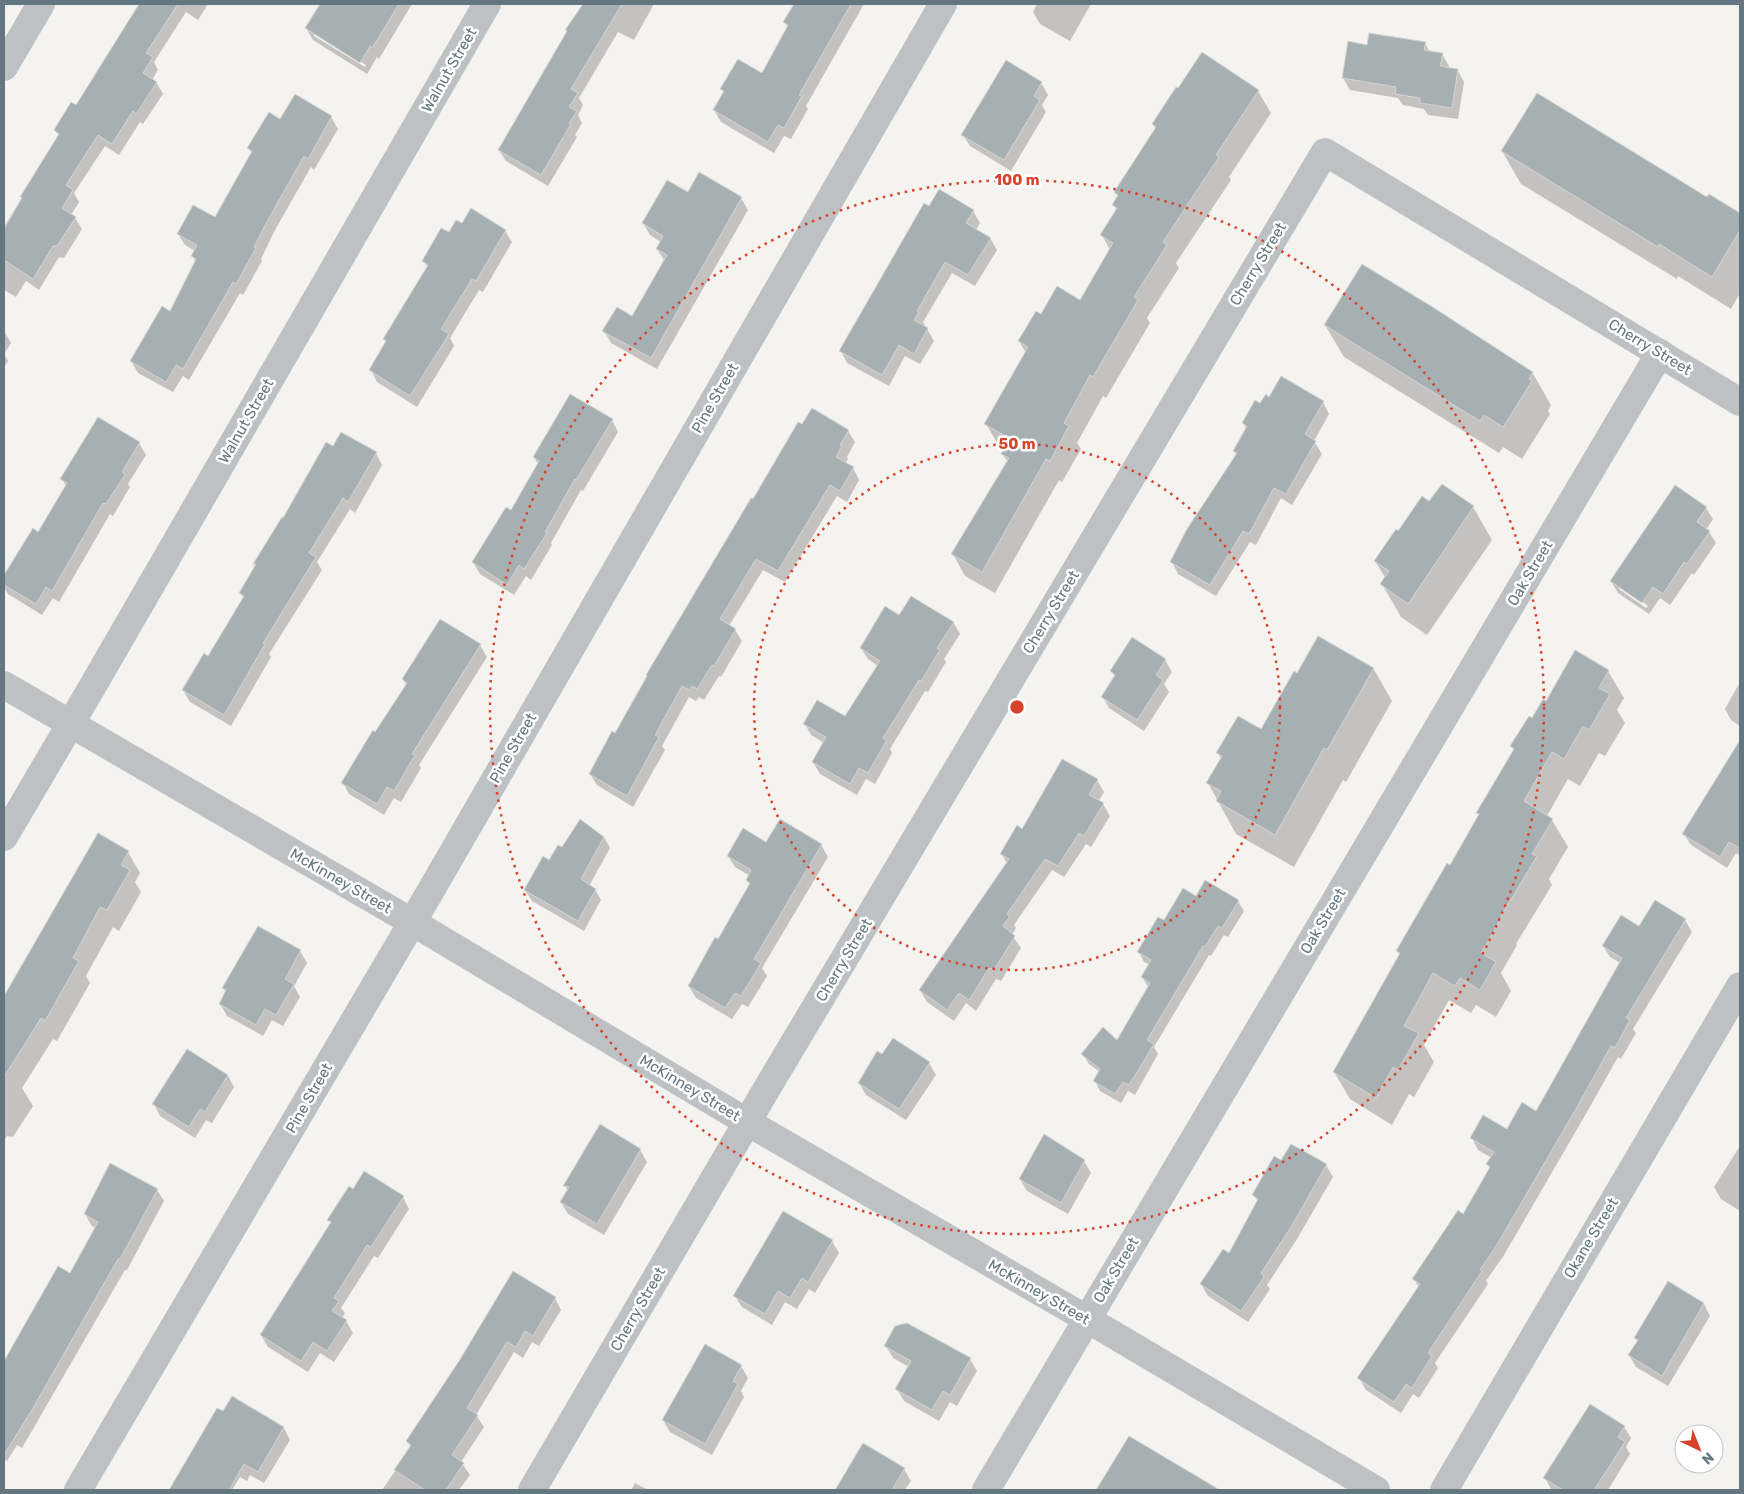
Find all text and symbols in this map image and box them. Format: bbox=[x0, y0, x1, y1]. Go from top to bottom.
street label: Walnut Street bbox=[418, 24, 481, 115]
text: 100 m bbox=[995, 171, 1039, 189]
street label: Cherry Street bbox=[1226, 219, 1290, 309]
street label: Cherry Street bbox=[1605, 315, 1695, 379]
street label: Pine Street bbox=[688, 360, 742, 436]
street label: Walnut Street bbox=[215, 375, 278, 466]
text: 50 m bbox=[999, 435, 1035, 453]
street label: Oak Street bbox=[1503, 537, 1557, 609]
street label: Cherry Street bbox=[1019, 567, 1083, 657]
centre of rings bbox=[1008, 698, 1026, 716]
street label: Pine Street bbox=[486, 710, 540, 786]
street label: McKinney Street bbox=[287, 845, 395, 917]
street label: Oak Street bbox=[1296, 885, 1350, 957]
street label: Cherry Street bbox=[812, 915, 876, 1005]
street label: McKinney Street bbox=[636, 1051, 744, 1125]
street label: Pine Street bbox=[282, 1060, 336, 1136]
street label: Okane Street bbox=[1560, 1194, 1622, 1281]
street label: Oak Street bbox=[1089, 1234, 1143, 1306]
street label: McKinney Street bbox=[985, 1256, 1093, 1328]
street label: Cherry Street bbox=[607, 1264, 669, 1354]
north arrow bbox=[1674, 1424, 1724, 1474]
text: N bbox=[1698, 1448, 1717, 1468]

